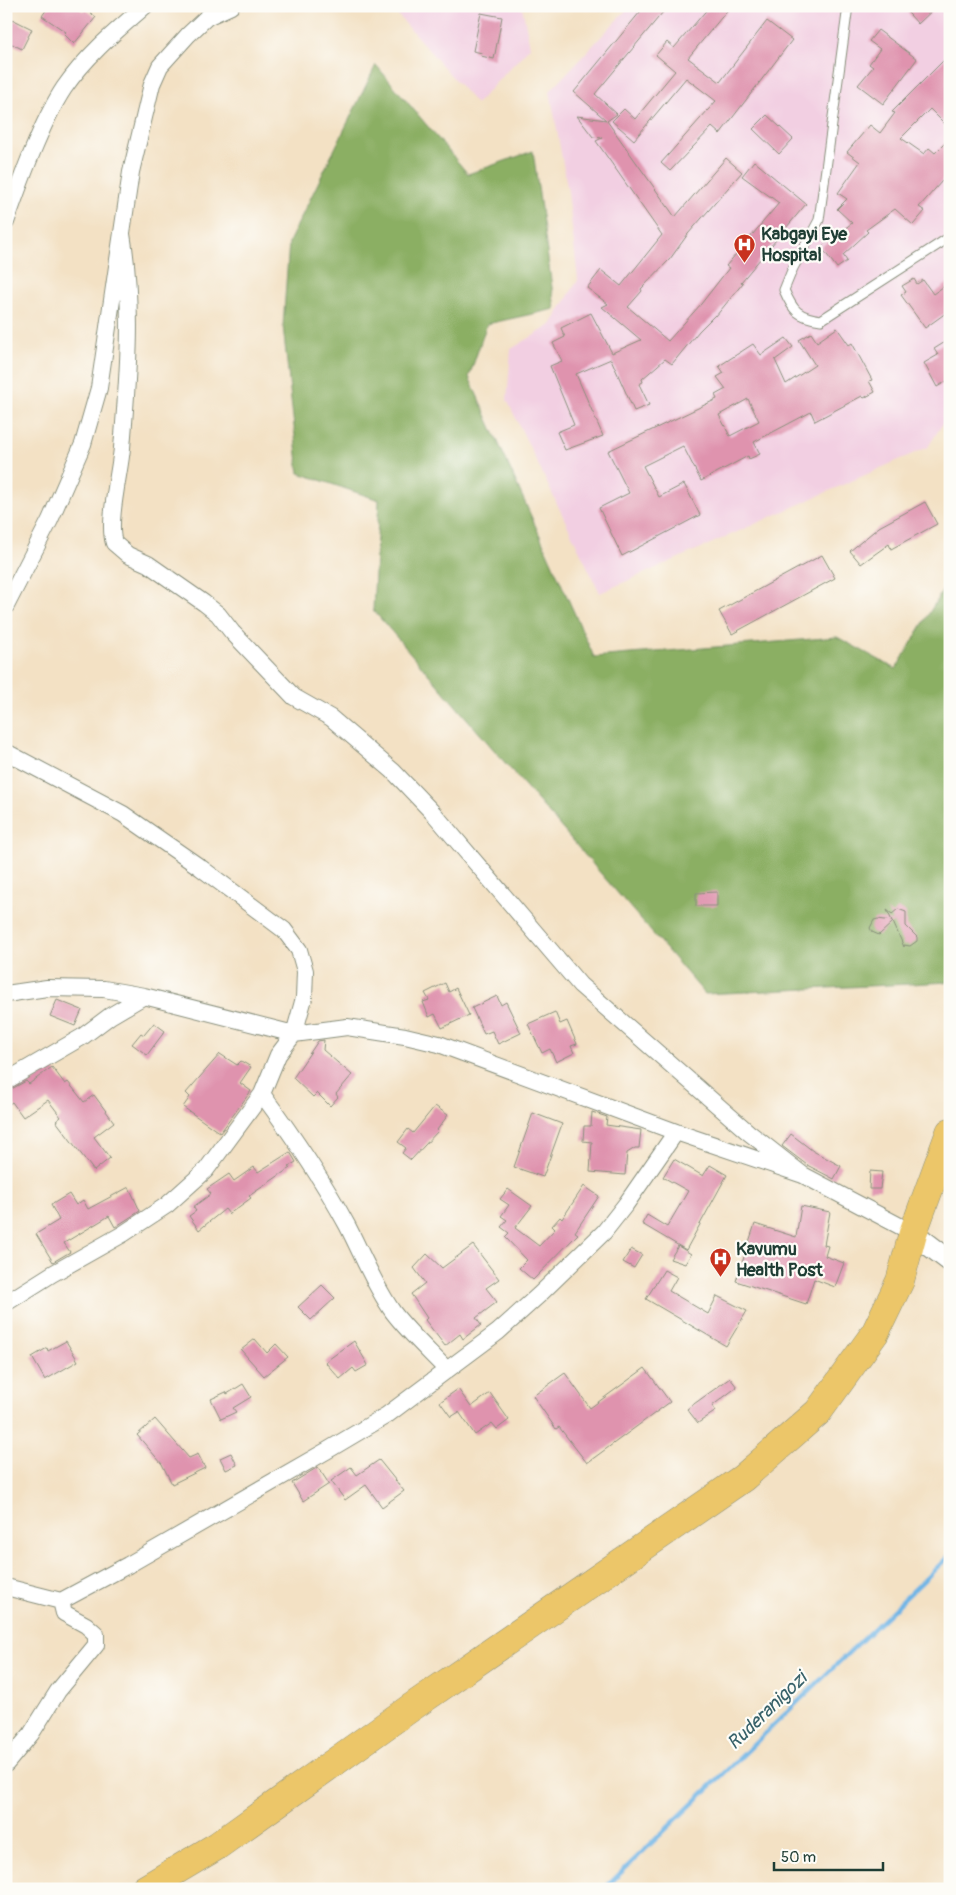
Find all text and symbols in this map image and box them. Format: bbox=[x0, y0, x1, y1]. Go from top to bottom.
place label: Kabgayi Eye Hospital bbox=[761, 223, 848, 267]
hospital icon: Kabgayi Eye Hospital bbox=[733, 232, 757, 263]
place label: Kavumu Health Post bbox=[736, 1238, 823, 1282]
hospital icon: Kavumu Health Post bbox=[708, 1247, 732, 1278]
water label: Ruderanigozi bbox=[722, 1665, 814, 1755]
scale bar bbox=[774, 1840, 882, 1872]
text: 50 m bbox=[781, 1848, 816, 1867]

